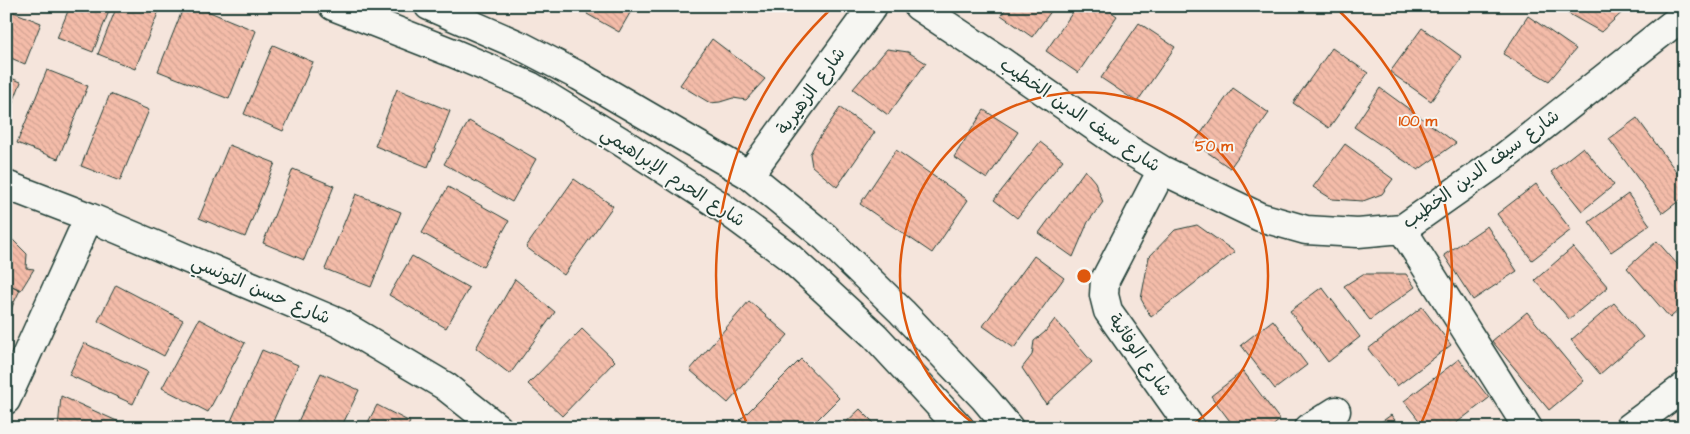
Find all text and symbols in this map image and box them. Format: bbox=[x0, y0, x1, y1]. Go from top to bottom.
street label: شارع الزهيرية bbox=[771, 42, 851, 140]
street label: شارع سيف الدين الخطيب bbox=[995, 52, 1165, 178]
street label: شارع سيف الدين الخطيب bbox=[1397, 103, 1565, 235]
text: 100 m bbox=[1399, 111, 1438, 132]
street label: شارع الحرم الإبراهيمي bbox=[594, 121, 750, 236]
text: 50 m bbox=[1195, 136, 1233, 157]
street label: شارع حسن التونسي bbox=[187, 250, 334, 333]
centre of rings bbox=[1075, 267, 1093, 285]
street label: شارع الوفائية bbox=[1102, 308, 1178, 402]

